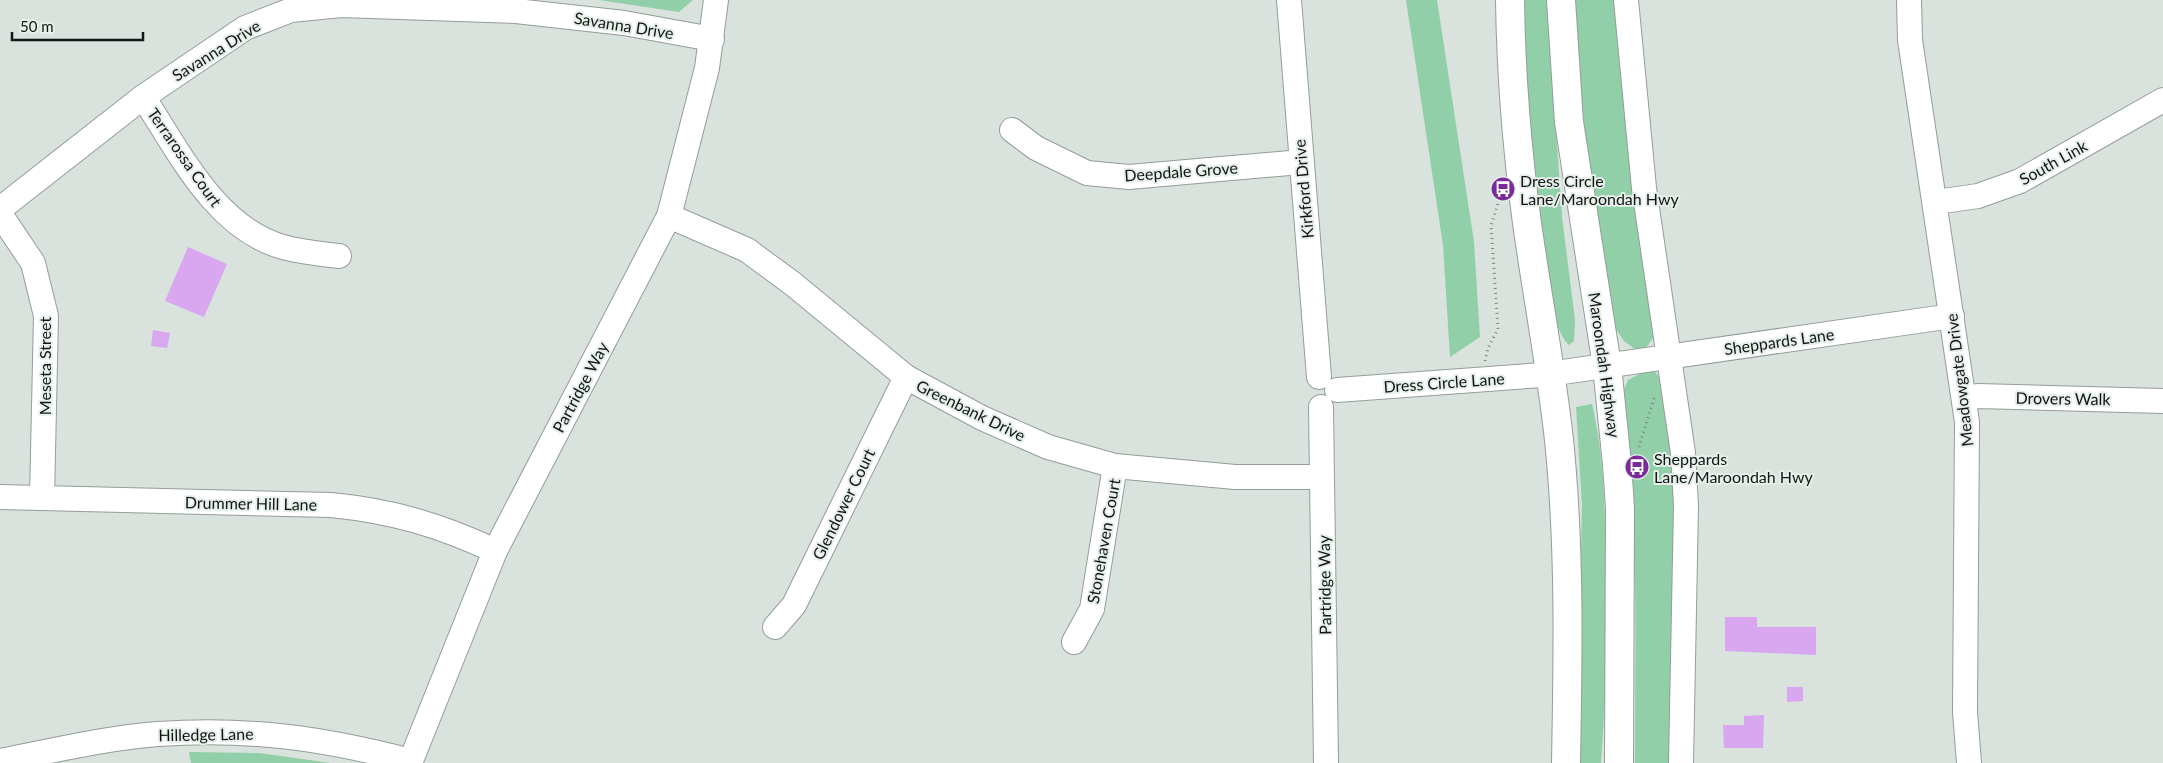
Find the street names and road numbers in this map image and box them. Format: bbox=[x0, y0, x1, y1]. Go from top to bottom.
street label: Savanna Drive bbox=[573, 8, 675, 42]
street label: Savanna Drive bbox=[168, 15, 264, 85]
street label: Terrarossa Court bbox=[144, 104, 226, 210]
street label: South Link bbox=[2016, 135, 2091, 188]
street label: Kirkford Drive bbox=[1289, 139, 1317, 239]
street label: Deepdale Grove bbox=[1124, 158, 1238, 184]
street label: Maroondah Highway bbox=[1585, 291, 1625, 440]
street label: Meadowgate Drive bbox=[1941, 312, 1977, 448]
street label: Meseta Street bbox=[35, 317, 54, 415]
street label: Sheppards Lane bbox=[1723, 324, 1835, 358]
street label: Partridge Way bbox=[548, 338, 612, 435]
street label: Dress Circle Lane bbox=[1383, 368, 1505, 396]
street label: Greenbank Drive bbox=[913, 375, 1029, 445]
street label: Drovers Walk bbox=[2015, 388, 2111, 408]
street label: Glendower Court bbox=[808, 445, 878, 563]
street label: Stonehaven Court bbox=[1083, 477, 1123, 605]
street label: Drummer Hill Lane bbox=[185, 492, 317, 514]
street label: Partridge Way bbox=[1314, 534, 1334, 635]
street label: Hilledge Lane bbox=[158, 724, 254, 744]

